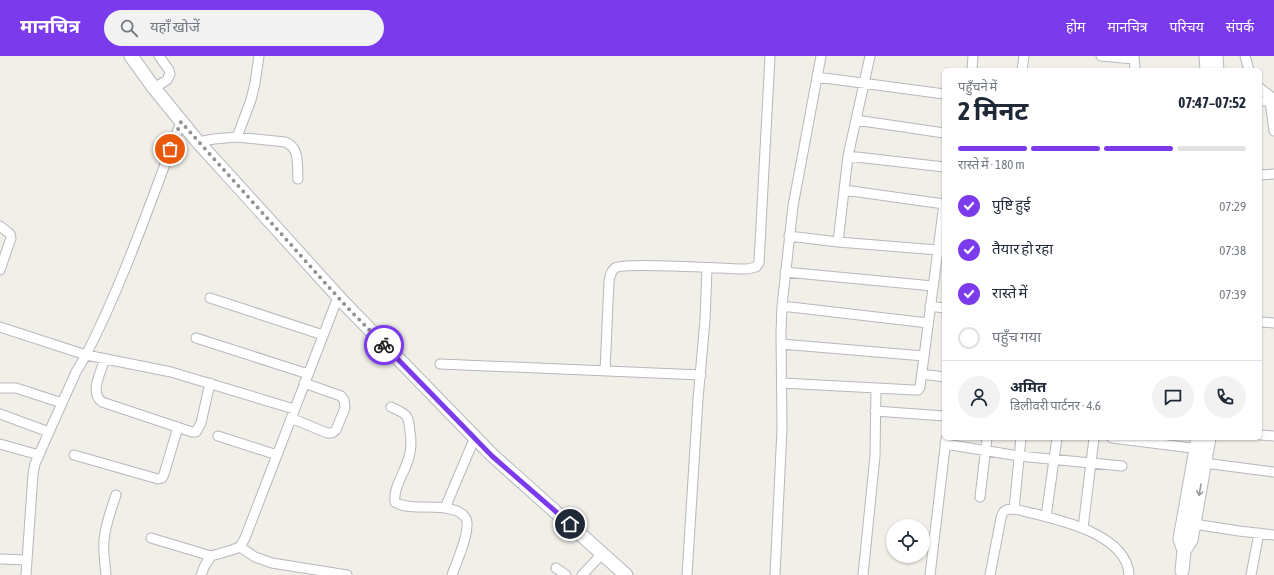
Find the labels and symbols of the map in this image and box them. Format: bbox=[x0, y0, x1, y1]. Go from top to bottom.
pin bbox=[153, 132, 187, 166]
courier bbox=[364, 325, 404, 365]
one-way arrow bbox=[1195, 483, 1203, 496]
pin bbox=[553, 507, 587, 541]

